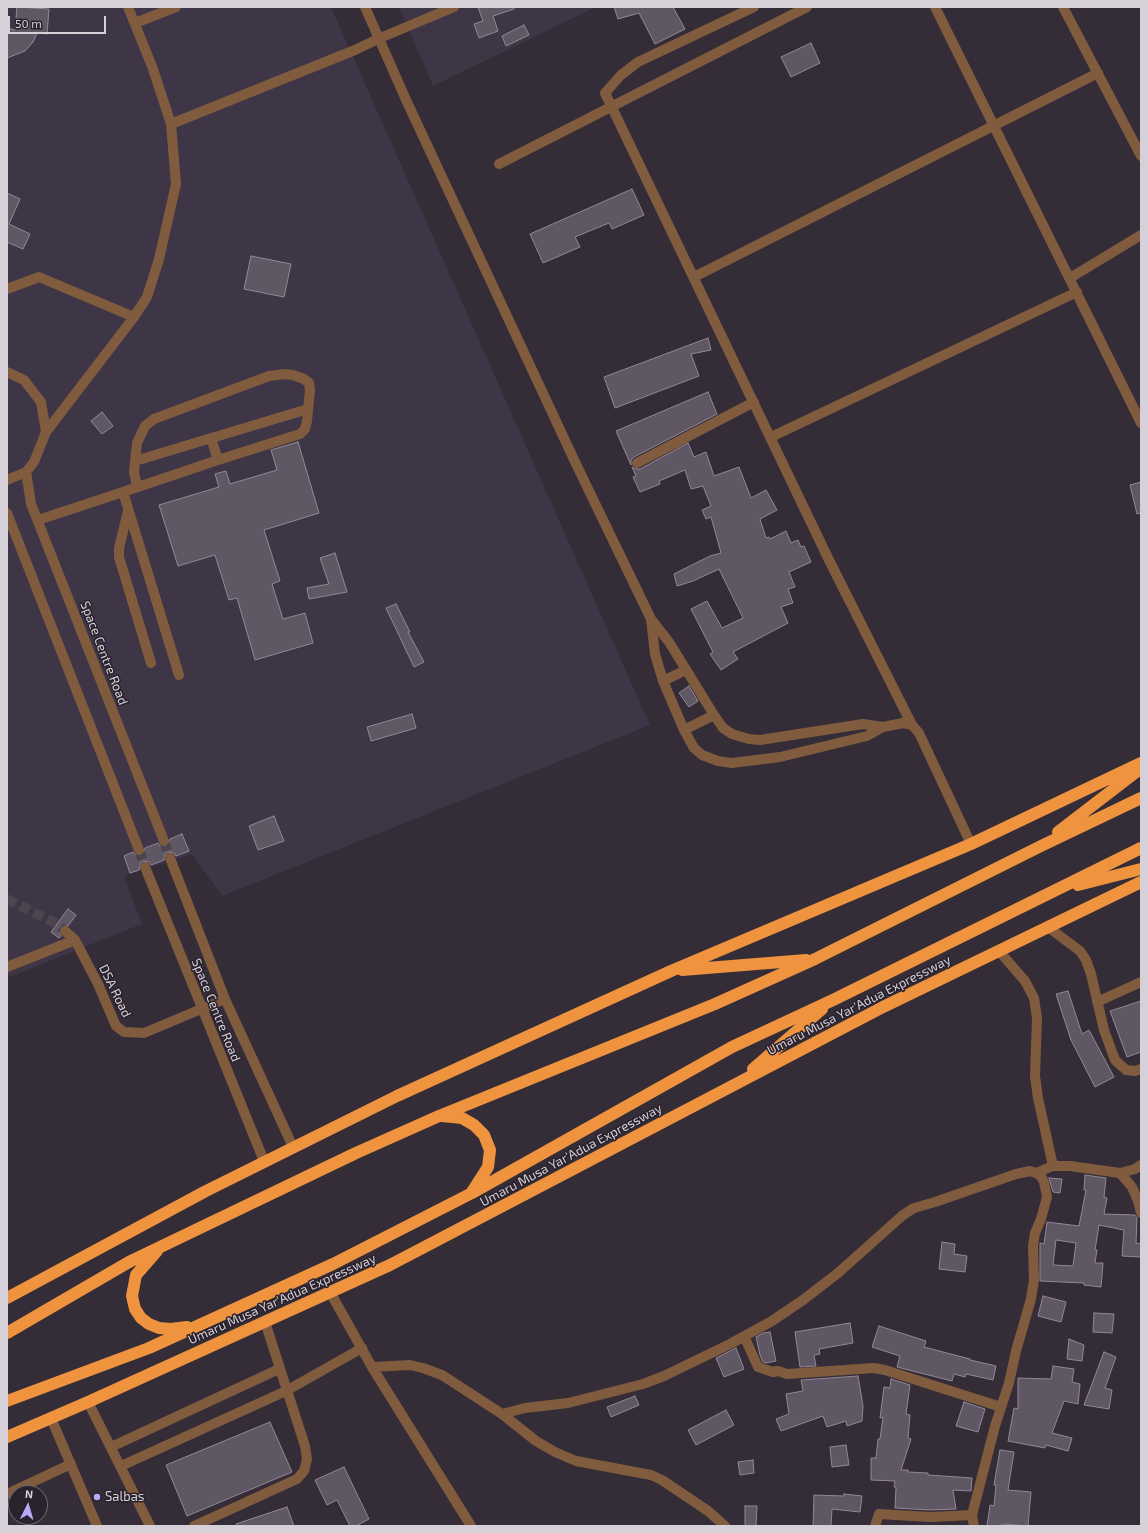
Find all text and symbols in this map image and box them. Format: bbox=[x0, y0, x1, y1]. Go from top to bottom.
scale bar bbox=[10, 8, 108, 34]
text: 50 m bbox=[15, 16, 42, 30]
street label: Space Centre Road bbox=[77, 599, 131, 707]
street label: Umaru Musa Yar'Adua Expressway bbox=[765, 952, 953, 1058]
street label: Space Centre Road bbox=[188, 956, 244, 1064]
street label: DSA Road bbox=[96, 962, 134, 1020]
street label: Umaru Musa Yar'Adua Expressway bbox=[477, 1100, 665, 1210]
street label: Umaru Musa Yar'Adua Expressway bbox=[186, 1250, 378, 1348]
north arrow bbox=[8, 1485, 48, 1525]
text: N bbox=[24, 1487, 34, 1500]
place label: Salbas bbox=[105, 1489, 144, 1505]
marker: Salbas bbox=[92, 1492, 102, 1502]

